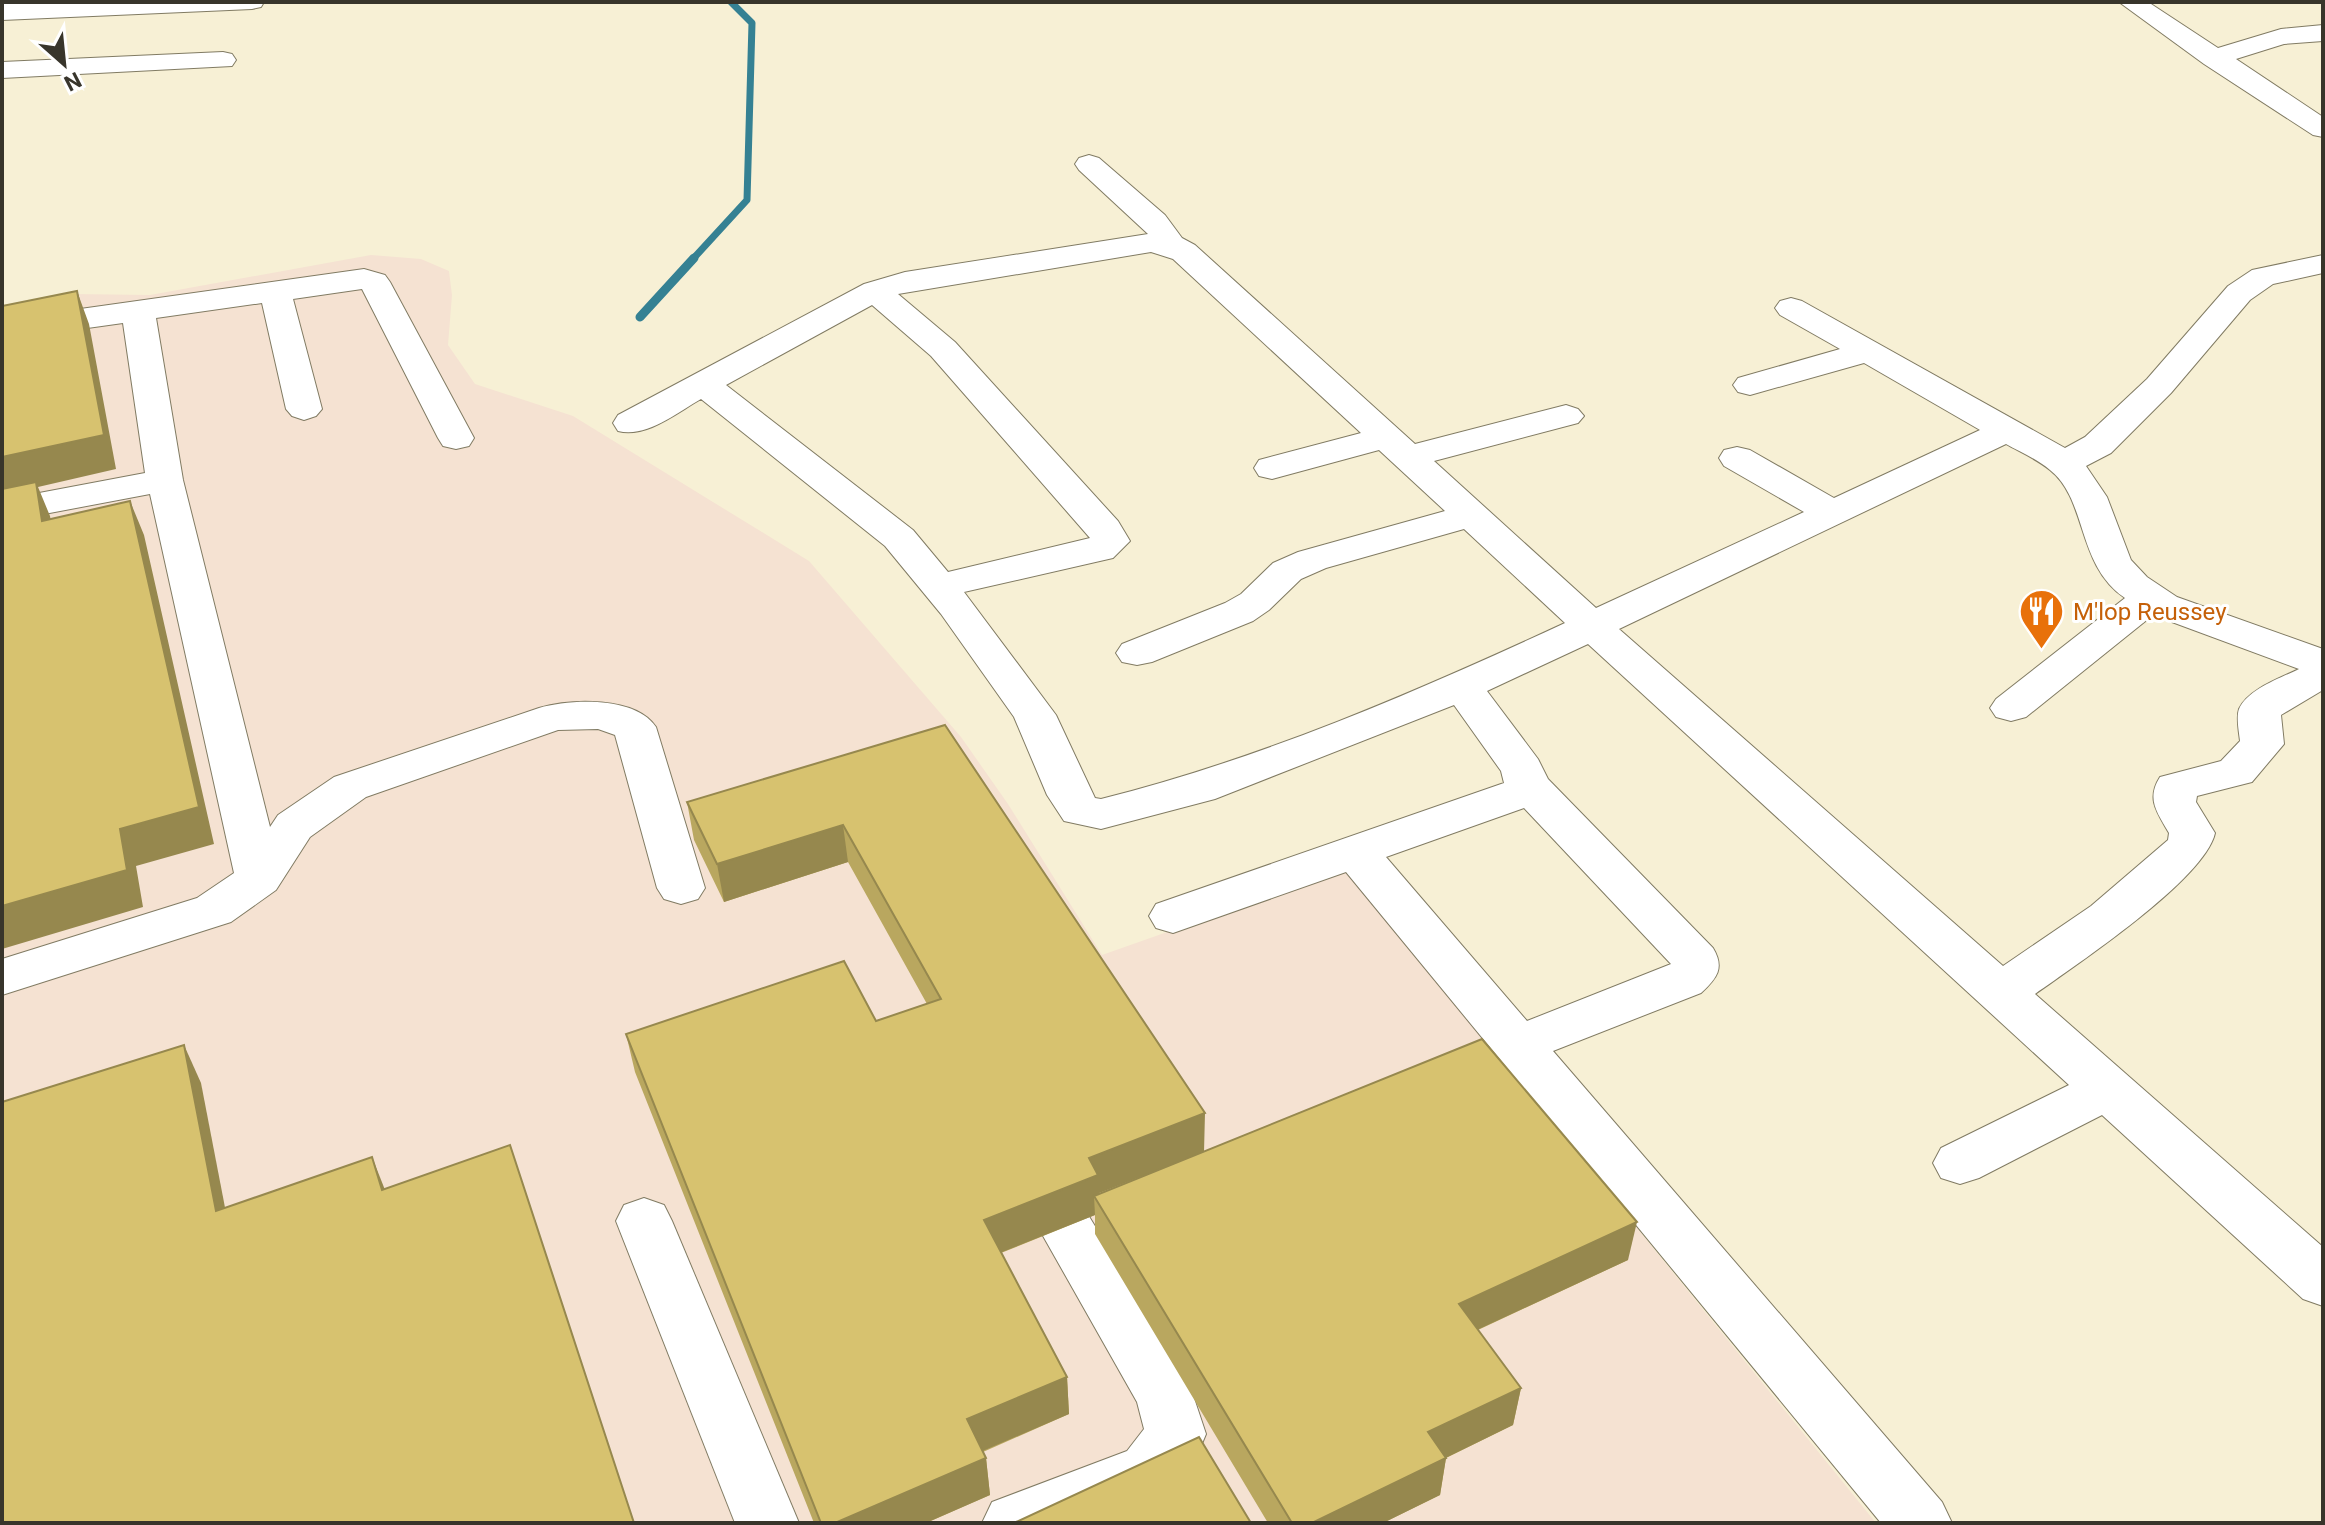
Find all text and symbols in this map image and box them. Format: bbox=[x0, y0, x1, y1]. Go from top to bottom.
north arrow bbox=[24, 24, 104, 104]
text: N bbox=[60, 67, 85, 96]
restaurant icon: M'lop Reussey bbox=[2018, 588, 2066, 651]
place label: M'lop Reussey bbox=[2073, 598, 2227, 626]

